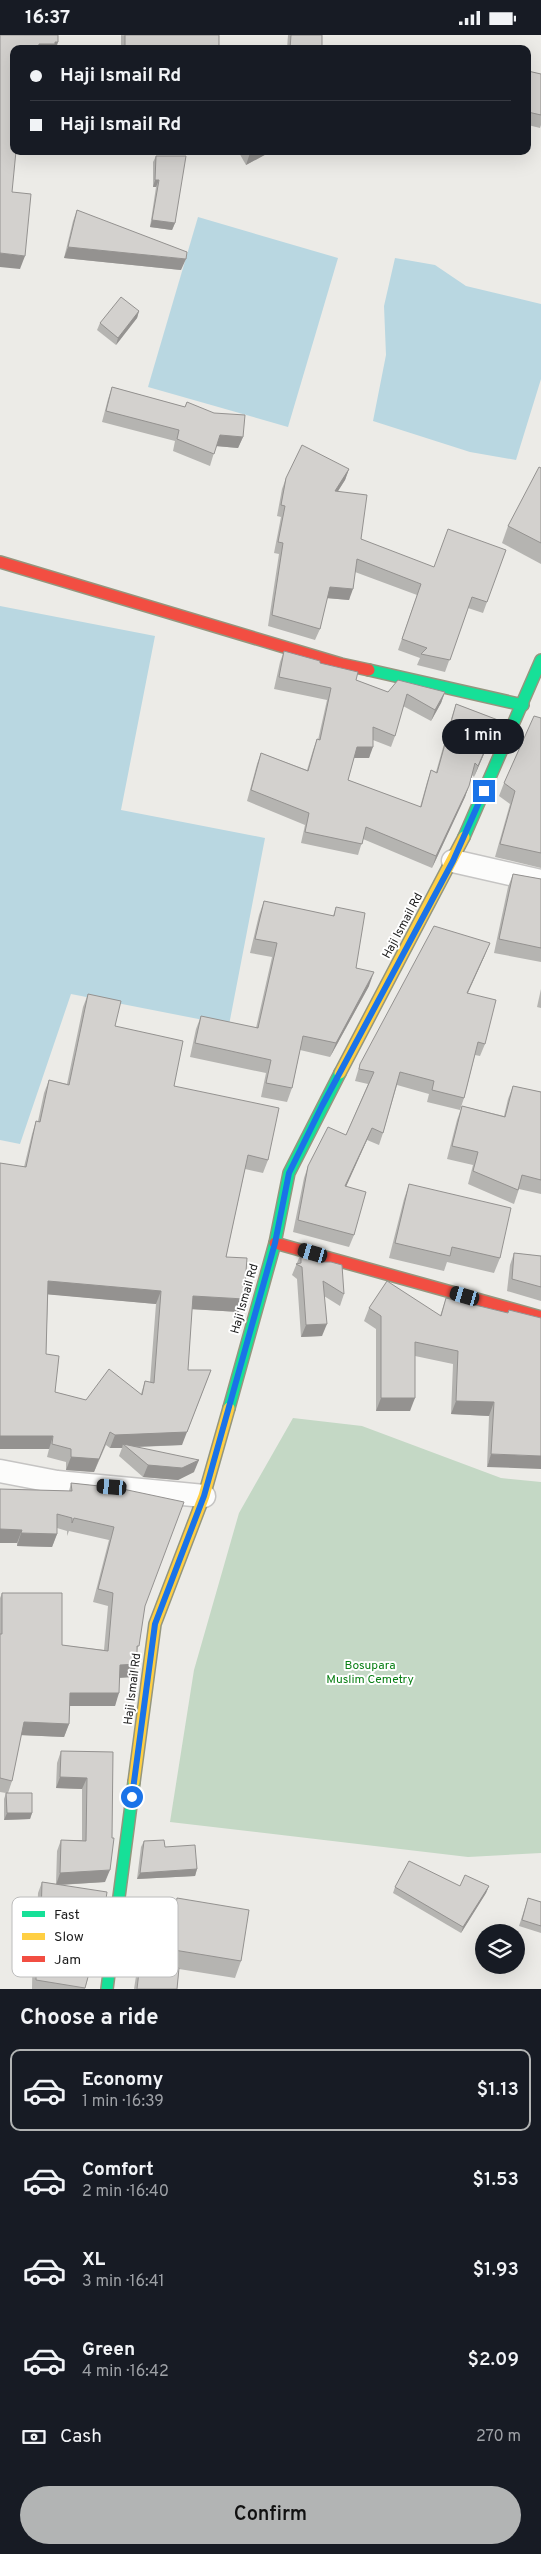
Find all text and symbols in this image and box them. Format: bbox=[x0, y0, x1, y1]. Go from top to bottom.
text: 16:37 bbox=[25, 6, 70, 30]
text: Haji Ismail Rd bbox=[60, 64, 181, 88]
text: Haji Ismail Rd bbox=[60, 113, 181, 137]
callout: 1 min bbox=[443, 719, 525, 753]
text: 1 min bbox=[464, 726, 502, 746]
route end bbox=[473, 780, 495, 802]
street label: Haji Ismail Rd bbox=[379, 890, 427, 962]
car bbox=[296, 1242, 329, 1264]
street label: Haji Ismail Rd bbox=[227, 1262, 263, 1336]
car bbox=[448, 1285, 481, 1307]
car bbox=[96, 1478, 127, 1496]
street label: Haji Ismail Rd bbox=[121, 1652, 145, 1726]
park label: Bosupara Muslim Cemetry bbox=[326, 1658, 414, 1688]
route start bbox=[121, 1786, 143, 1808]
legend bbox=[12, 1897, 178, 1977]
text: Fast bbox=[54, 1907, 80, 1924]
map controls bbox=[475, 1924, 525, 1974]
button: layers bbox=[475, 1924, 525, 1974]
text: Slow bbox=[54, 1929, 84, 1946]
text: Jam bbox=[54, 1952, 81, 1969]
text: Choose a ride bbox=[20, 2005, 158, 2032]
icon: car bbox=[22, 2068, 67, 2113]
text: Economy bbox=[82, 2068, 163, 2092]
text: $1.13 bbox=[477, 2078, 519, 2102]
text: 1 min · 16:39 bbox=[82, 2092, 164, 2112]
icon: car bbox=[22, 2158, 67, 2203]
text: Comfort bbox=[82, 2158, 154, 2182]
text: $1.53 bbox=[473, 2168, 519, 2192]
text: 2 min · 16:40 bbox=[82, 2182, 169, 2202]
icon: car bbox=[22, 2248, 67, 2293]
text: XL bbox=[82, 2248, 105, 2272]
text: $1.93 bbox=[473, 2258, 519, 2282]
text: 3 min · 16:41 bbox=[82, 2272, 165, 2292]
icon: car bbox=[22, 2338, 67, 2383]
text: Green bbox=[82, 2338, 135, 2362]
text: $2.09 bbox=[468, 2348, 519, 2372]
text: 4 min · 16:42 bbox=[82, 2362, 169, 2382]
icon: cash bbox=[20, 2423, 48, 2451]
text: Cash bbox=[60, 2425, 102, 2449]
text: 270 m bbox=[476, 2427, 521, 2447]
button: Confirm bbox=[20, 2486, 521, 2544]

